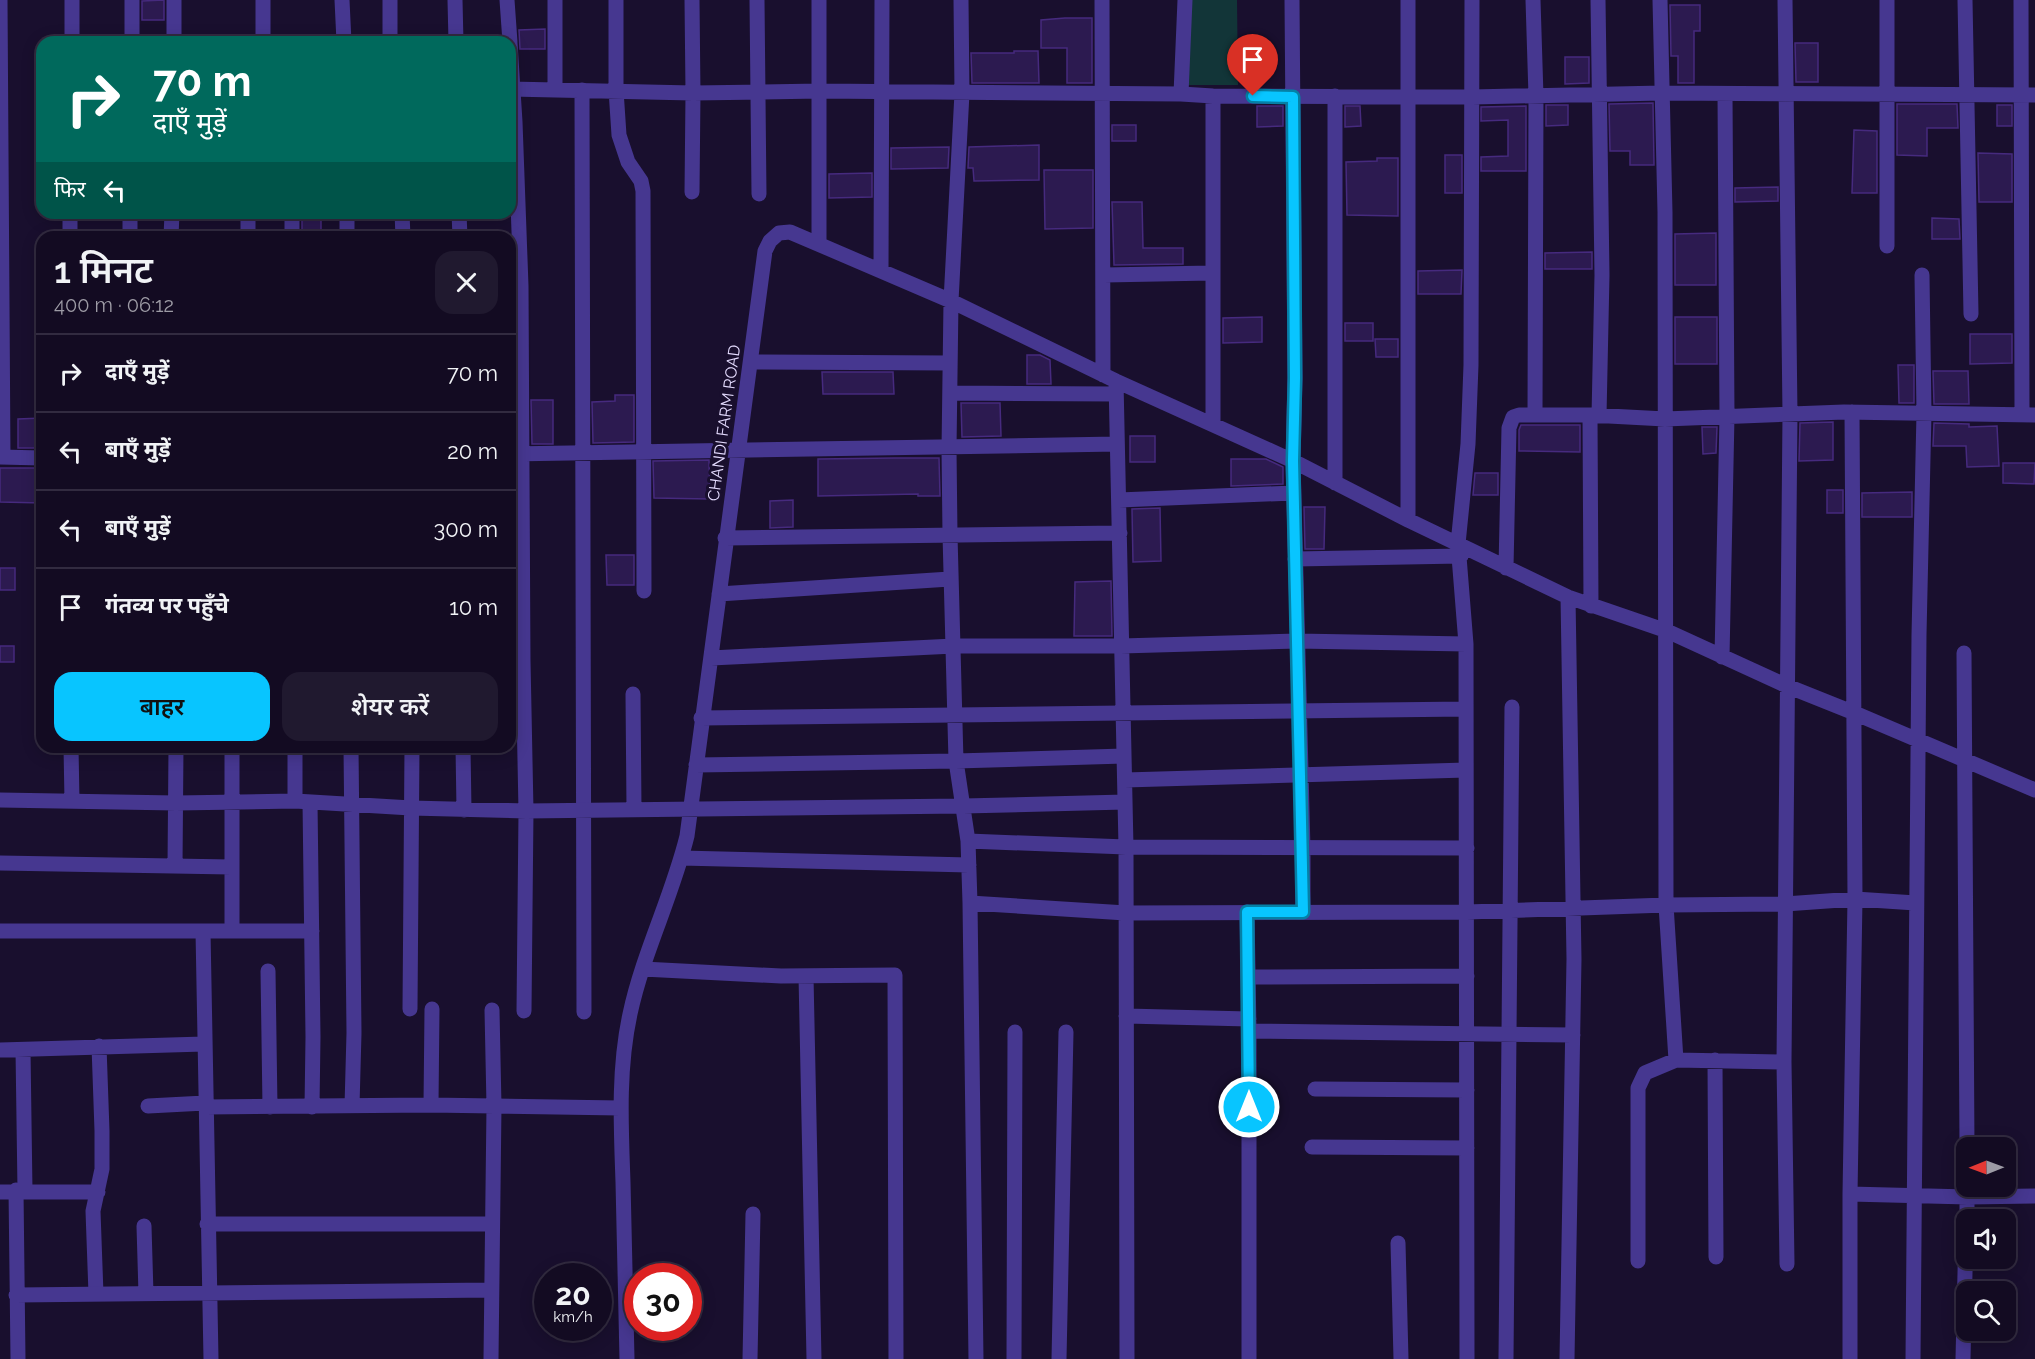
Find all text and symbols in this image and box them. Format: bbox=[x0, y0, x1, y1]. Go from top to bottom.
pin bbox=[1227, 34, 1278, 96]
icon: arrive bbox=[1236, 43, 1269, 76]
text: 70 m bbox=[153, 57, 252, 106]
icon: right bbox=[54, 60, 132, 138]
text: दाएँ मुड़ें bbox=[153, 107, 227, 138]
icon: left bbox=[98, 174, 131, 207]
text: फिर bbox=[54, 176, 86, 202]
text: 1 मिनट bbox=[54, 249, 153, 291]
button: close bbox=[435, 251, 498, 314]
text: 400 m · 06:12 bbox=[54, 293, 174, 317]
street label: CHANDI FARM ROAD bbox=[704, 344, 744, 502]
icon: right bbox=[54, 357, 87, 390]
text: दाएँ मुड़ें bbox=[105, 358, 169, 384]
text: 70 m bbox=[447, 360, 498, 386]
icon: left bbox=[54, 435, 87, 468]
text: बाएँ मुड़ें bbox=[105, 436, 171, 462]
text: 20 m bbox=[447, 438, 498, 464]
icon: left bbox=[54, 513, 87, 546]
text: बाएँ मुड़ें bbox=[105, 514, 171, 540]
text: 300 m bbox=[433, 516, 498, 542]
icon: arrive bbox=[54, 591, 87, 624]
text: गंतव्य पर पहुँचे bbox=[105, 592, 229, 618]
text: 10 m bbox=[449, 594, 498, 620]
button: बाहर bbox=[54, 672, 270, 741]
button: शेयर करें bbox=[282, 672, 498, 741]
position arrow bbox=[1217, 1075, 1281, 1139]
north arrow bbox=[1956, 1137, 2016, 1197]
map controls bbox=[1956, 1137, 2016, 1341]
button: sound bbox=[1956, 1209, 2016, 1269]
speed limit sign: 30 bbox=[624, 1263, 702, 1341]
text: 20 bbox=[555, 1277, 591, 1312]
button: search bbox=[1956, 1281, 2016, 1341]
text: km/h bbox=[553, 1308, 593, 1326]

